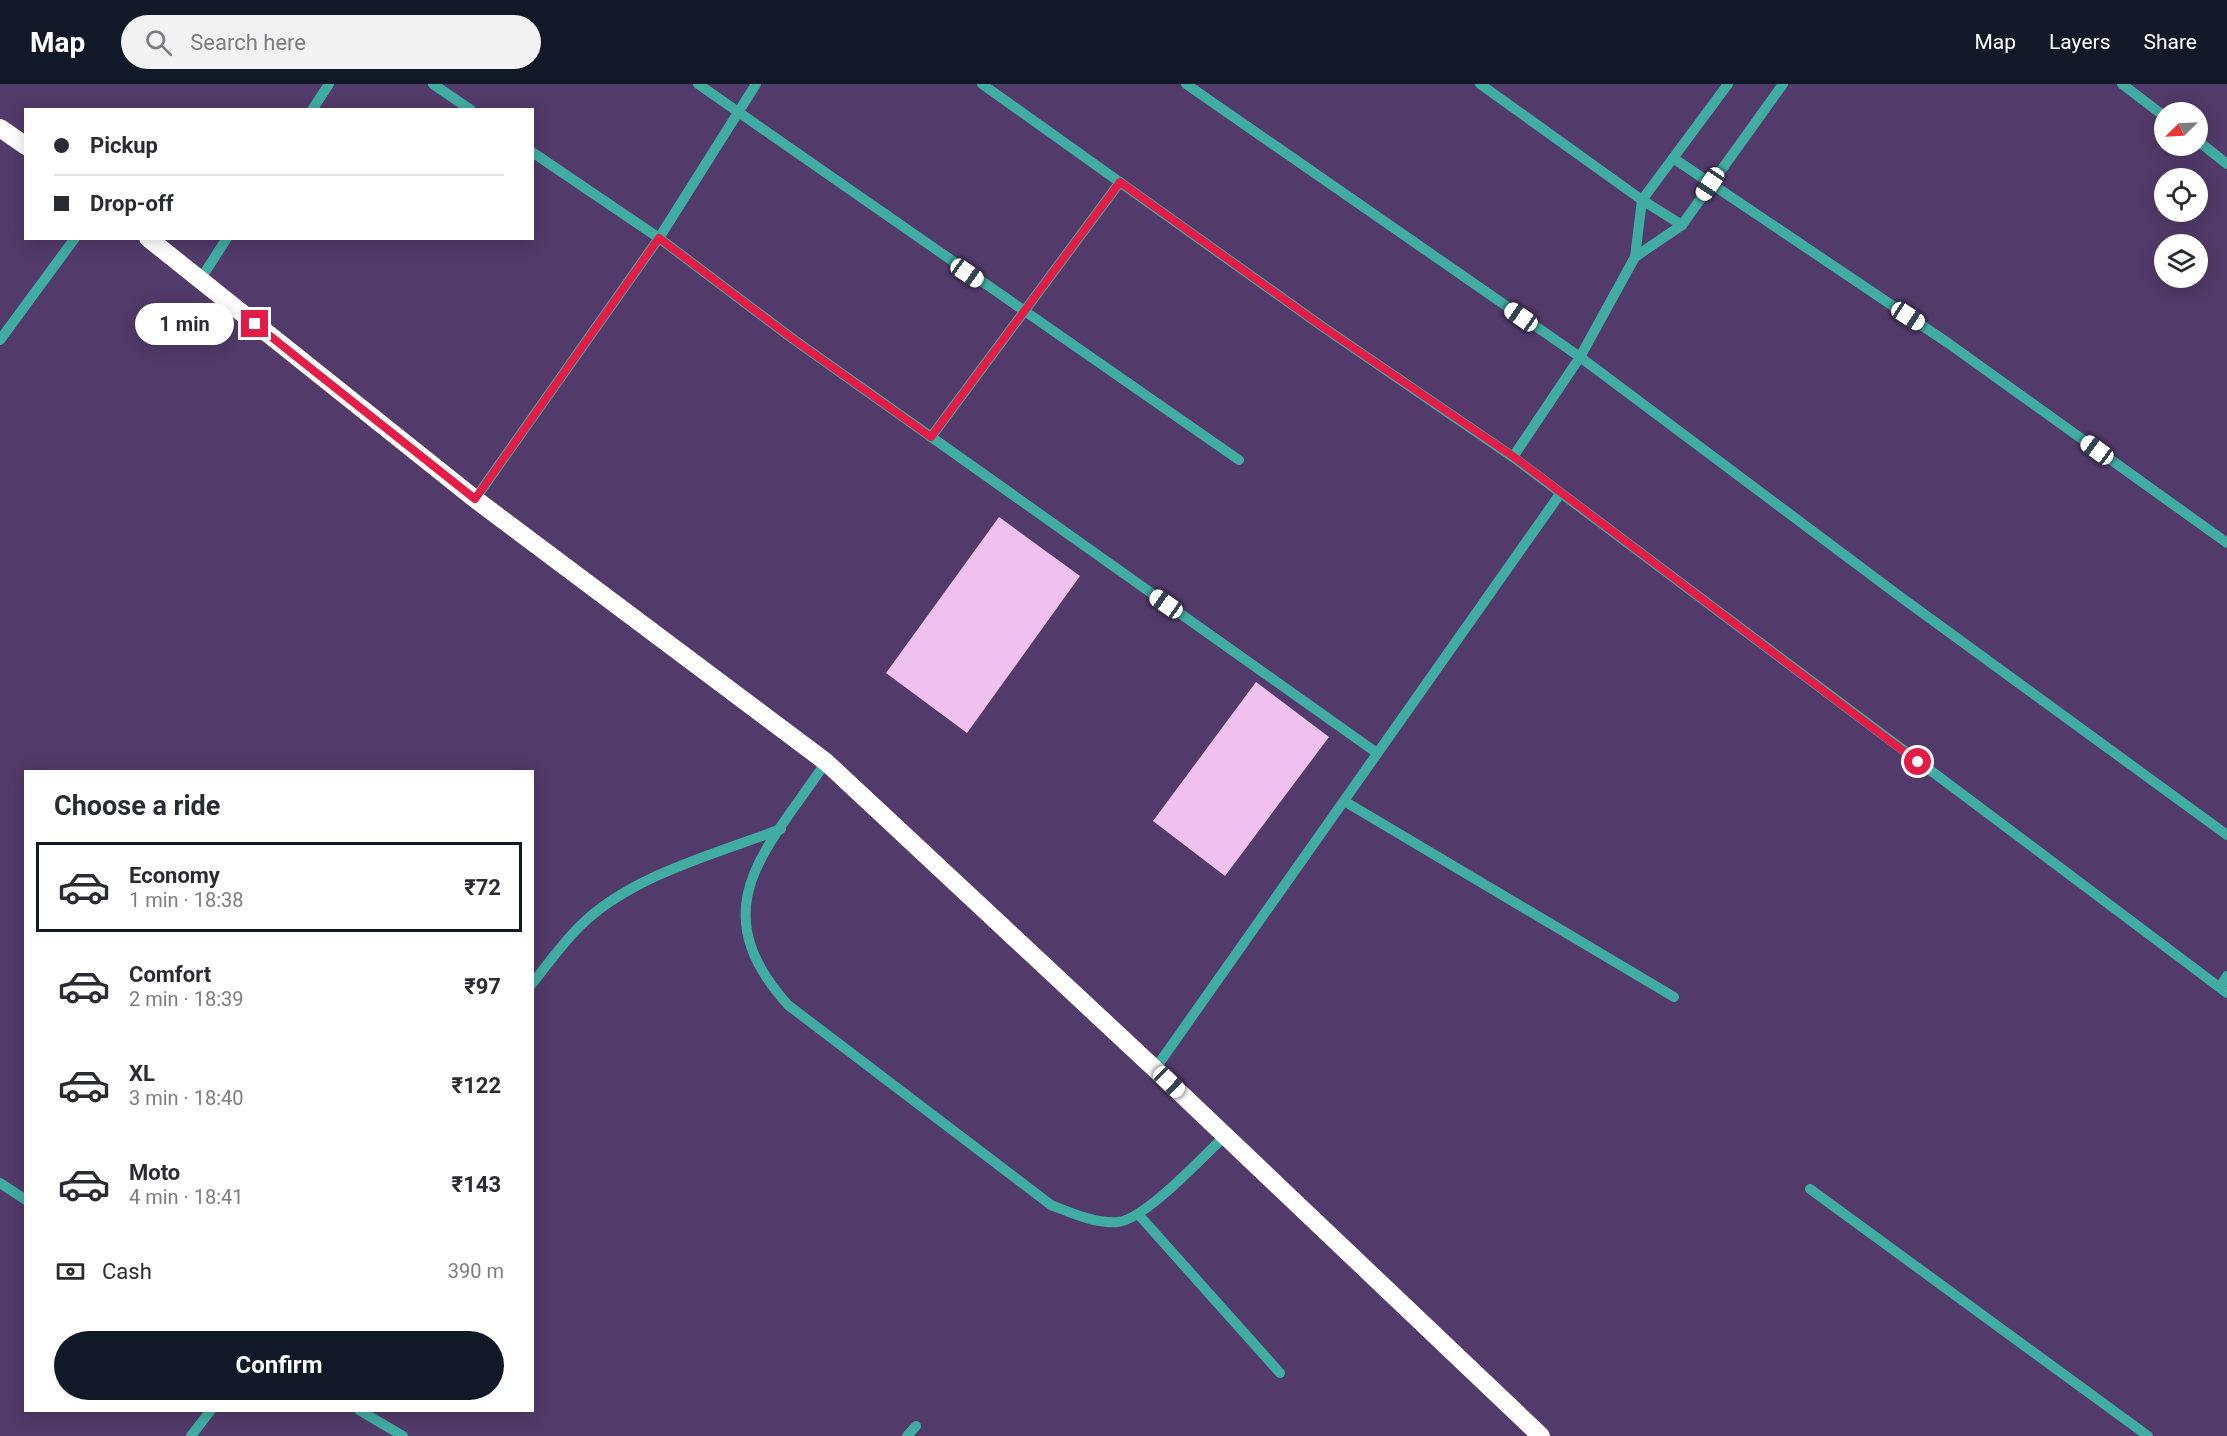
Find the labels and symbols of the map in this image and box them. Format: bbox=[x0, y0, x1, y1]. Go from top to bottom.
north arrow bbox=[2154, 102, 2208, 156]
car bbox=[1692, 164, 1728, 204]
car bbox=[947, 255, 987, 291]
car bbox=[1501, 299, 1541, 335]
car bbox=[1888, 299, 1928, 333]
callout: 1 min bbox=[135, 303, 234, 345]
route end bbox=[241, 310, 268, 337]
car bbox=[2077, 432, 2117, 468]
car bbox=[1146, 586, 1186, 622]
route start bbox=[1904, 748, 1931, 775]
car bbox=[1150, 1063, 1188, 1101]

